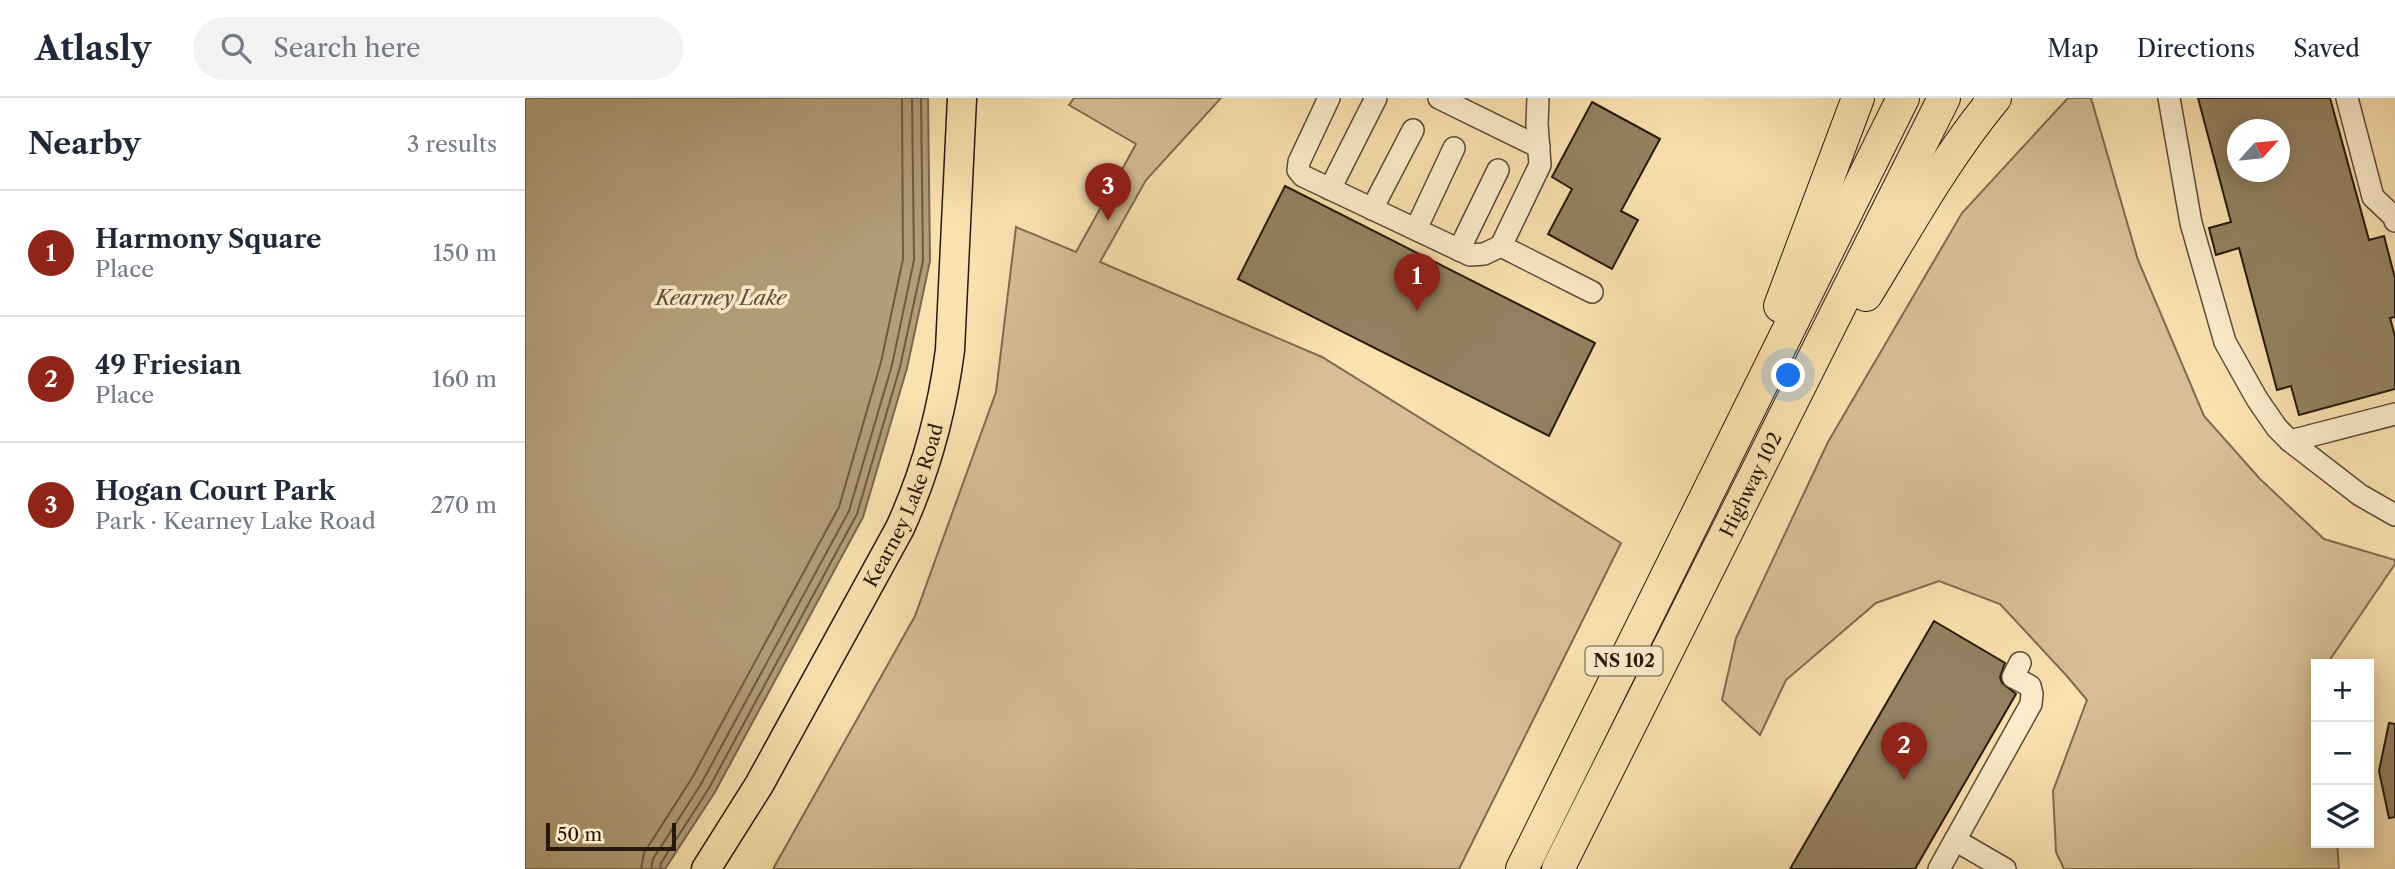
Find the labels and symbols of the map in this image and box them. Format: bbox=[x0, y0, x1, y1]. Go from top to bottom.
north arrow bbox=[2227, 119, 2290, 182]
pin: 3 bbox=[1085, 163, 1131, 221]
pin: 1 bbox=[1394, 253, 1440, 311]
water label: Kearney Lake bbox=[654, 285, 787, 310]
your location bbox=[1771, 358, 1805, 392]
street label: Kearney Lake Road bbox=[859, 421, 947, 591]
street label: Highway 102 bbox=[1715, 428, 1786, 541]
road number: NS 102 bbox=[1585, 646, 1663, 676]
pin: 2 bbox=[1881, 722, 1927, 780]
scale bar bbox=[546, 820, 675, 852]

